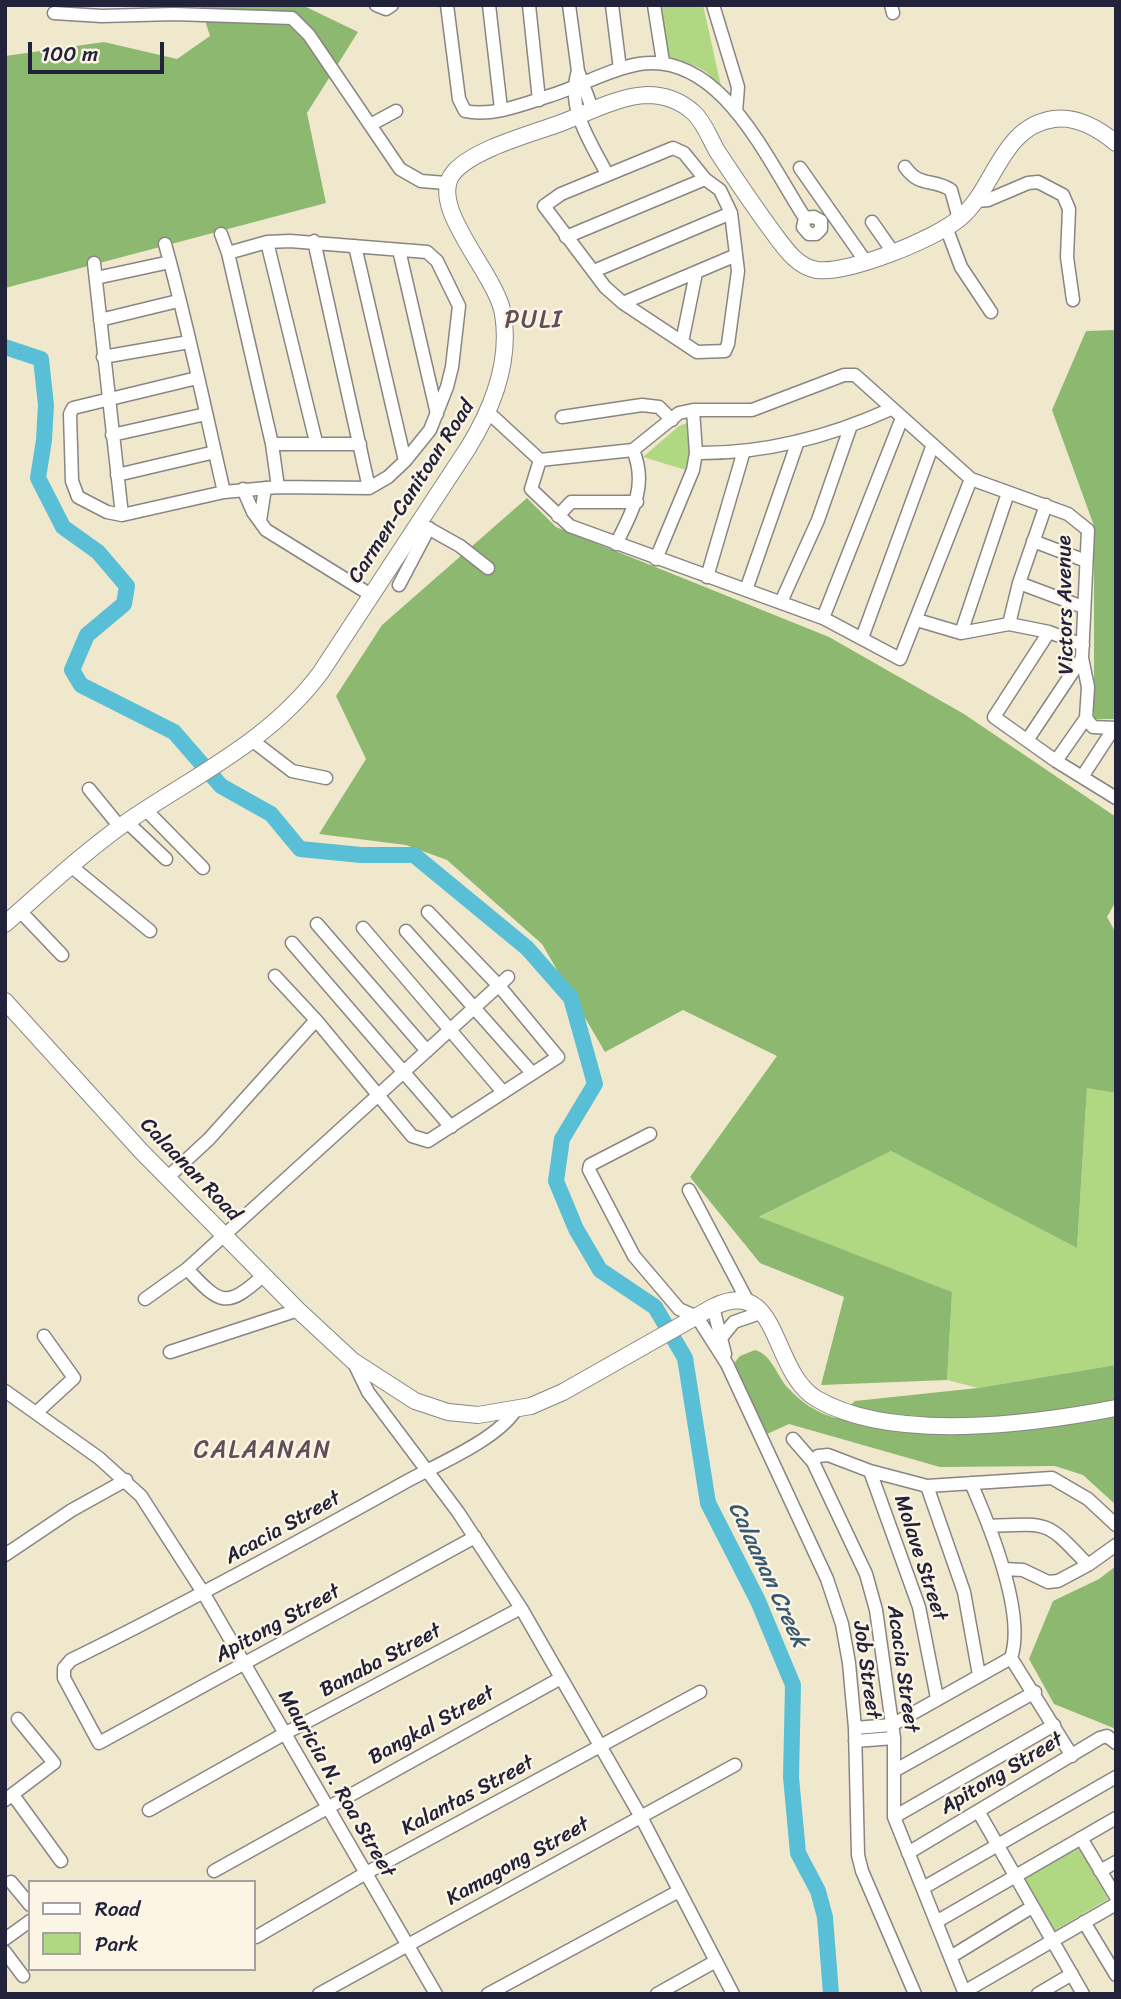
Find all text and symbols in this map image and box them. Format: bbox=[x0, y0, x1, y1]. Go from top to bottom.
scale bar bbox=[32, 28, 168, 72]
text: 100 m bbox=[41, 35, 98, 73]
district label: PULI bbox=[506, 307, 562, 335]
street label: Carmen-Canitoan Road bbox=[343, 396, 481, 588]
street label: Victors Avenue bbox=[1052, 535, 1080, 675]
street label: Calaanan Road bbox=[134, 1113, 246, 1227]
district label: CALAANAN bbox=[195, 1437, 331, 1465]
street label: Acacia Street bbox=[221, 1486, 345, 1570]
street label: Molave Street bbox=[888, 1492, 952, 1624]
water label: Calaanan Creek bbox=[721, 1498, 813, 1652]
street label: Apitong Street bbox=[211, 1579, 345, 1669]
street label: Acacia Street bbox=[881, 1604, 923, 1734]
street label: Banaba Street bbox=[316, 1618, 446, 1704]
street label: Job Street bbox=[847, 1619, 885, 1721]
street label: Bangkal Street bbox=[365, 1681, 499, 1771]
street label: Mauricia N. Roa Street bbox=[272, 1686, 400, 1882]
street label: Apitong Street bbox=[936, 1727, 1068, 1821]
street label: Kalantas Street bbox=[397, 1751, 539, 1841]
street label: Kamagong Street bbox=[442, 1812, 594, 1912]
legend bbox=[28, 1880, 256, 1971]
text: Road bbox=[95, 1890, 140, 1928]
text: Park bbox=[95, 1925, 138, 1963]

